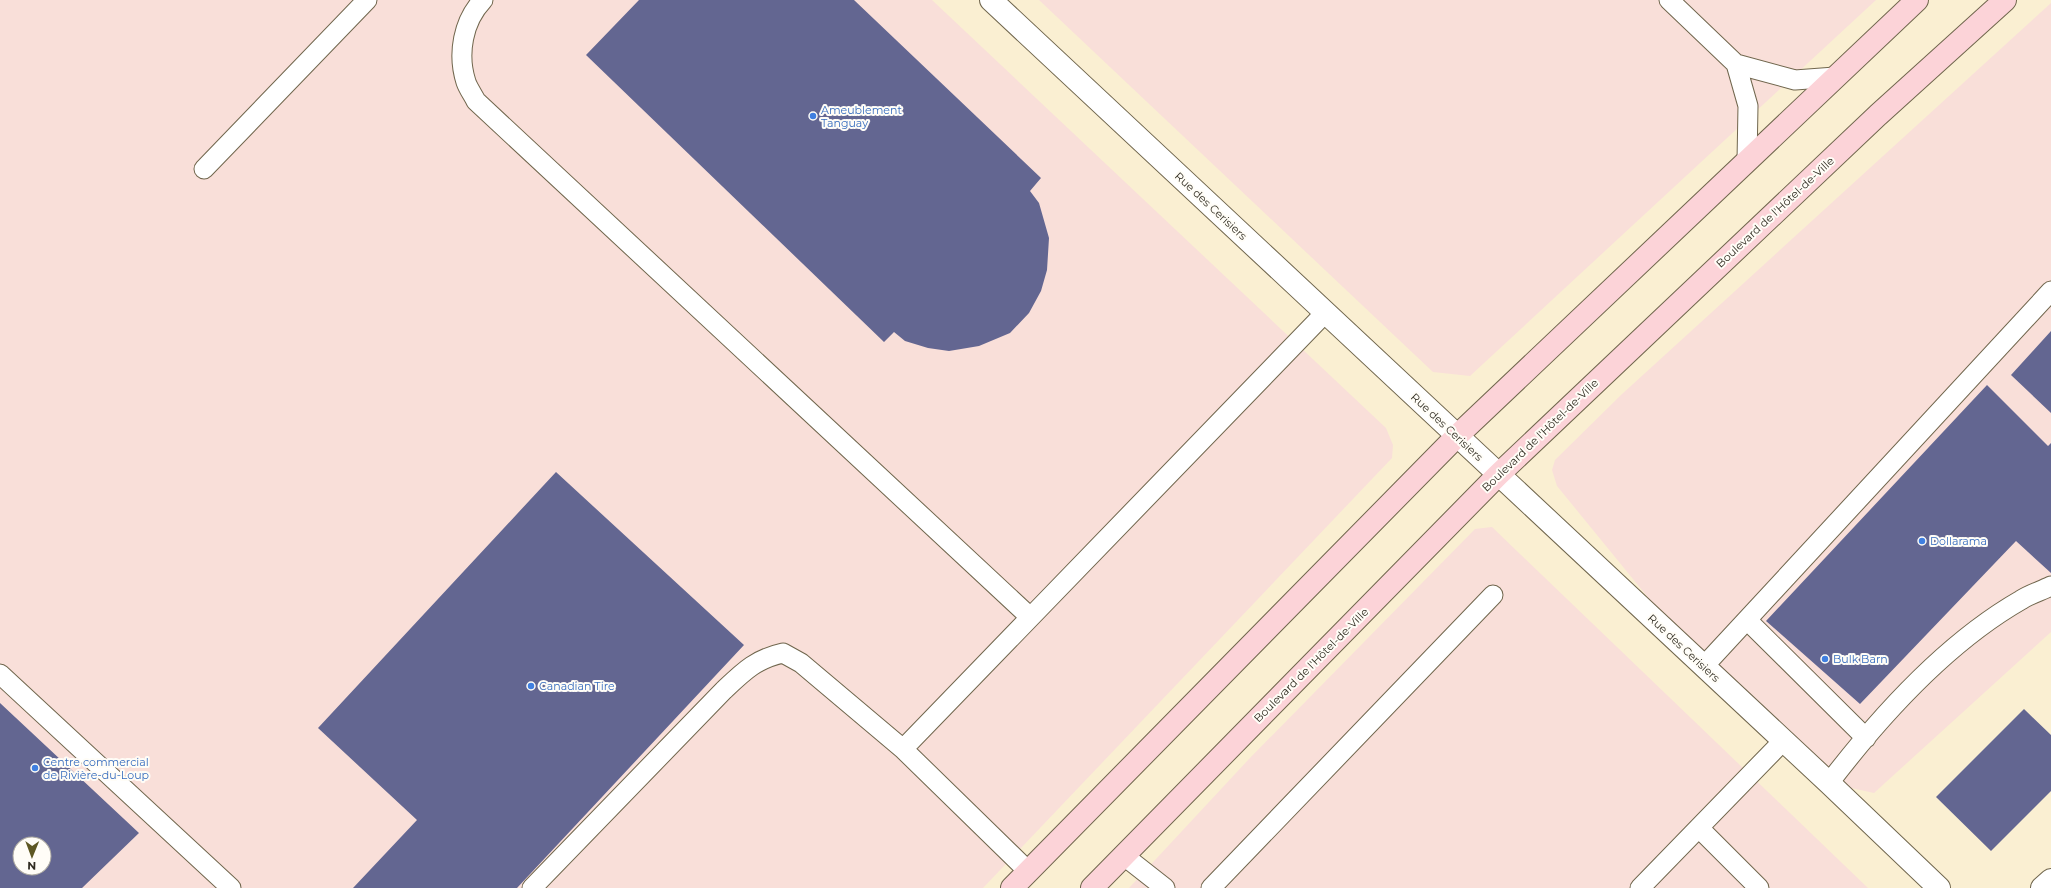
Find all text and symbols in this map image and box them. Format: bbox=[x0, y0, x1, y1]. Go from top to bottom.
place label: Ameublement Tanguay bbox=[821, 103, 902, 130]
marker: Ameublement Tanguay bbox=[808, 111, 818, 121]
street label: Boulevard de l'Hôtel-de-Ville bbox=[1713, 153, 1837, 270]
street label: Rue des Cerisiers bbox=[1172, 169, 1250, 243]
street label: Boulevard de l'Hôtel-de-Ville bbox=[1479, 375, 1601, 494]
street label: Rue des Cerisiers bbox=[1408, 390, 1486, 464]
place label: Dollarama bbox=[1930, 534, 1987, 548]
marker: Dollarama bbox=[1917, 536, 1927, 546]
street label: Boulevard de l'Hôtel-de-Ville bbox=[1251, 605, 1371, 725]
street label: Rue des Cerisiers bbox=[1645, 611, 1723, 685]
place label: Bulk Barn bbox=[1833, 652, 1888, 666]
marker: Bulk Barn bbox=[1820, 654, 1830, 664]
place label: Canadian Tire bbox=[539, 679, 615, 693]
marker: Canadian Tire bbox=[526, 681, 536, 691]
place label: Centre commercial de Rivière-du-Loup bbox=[43, 755, 149, 782]
marker: Centre commercial de Rivière-du-Loup bbox=[30, 763, 40, 773]
north arrow bbox=[12, 836, 52, 876]
text: N bbox=[27, 859, 36, 873]

